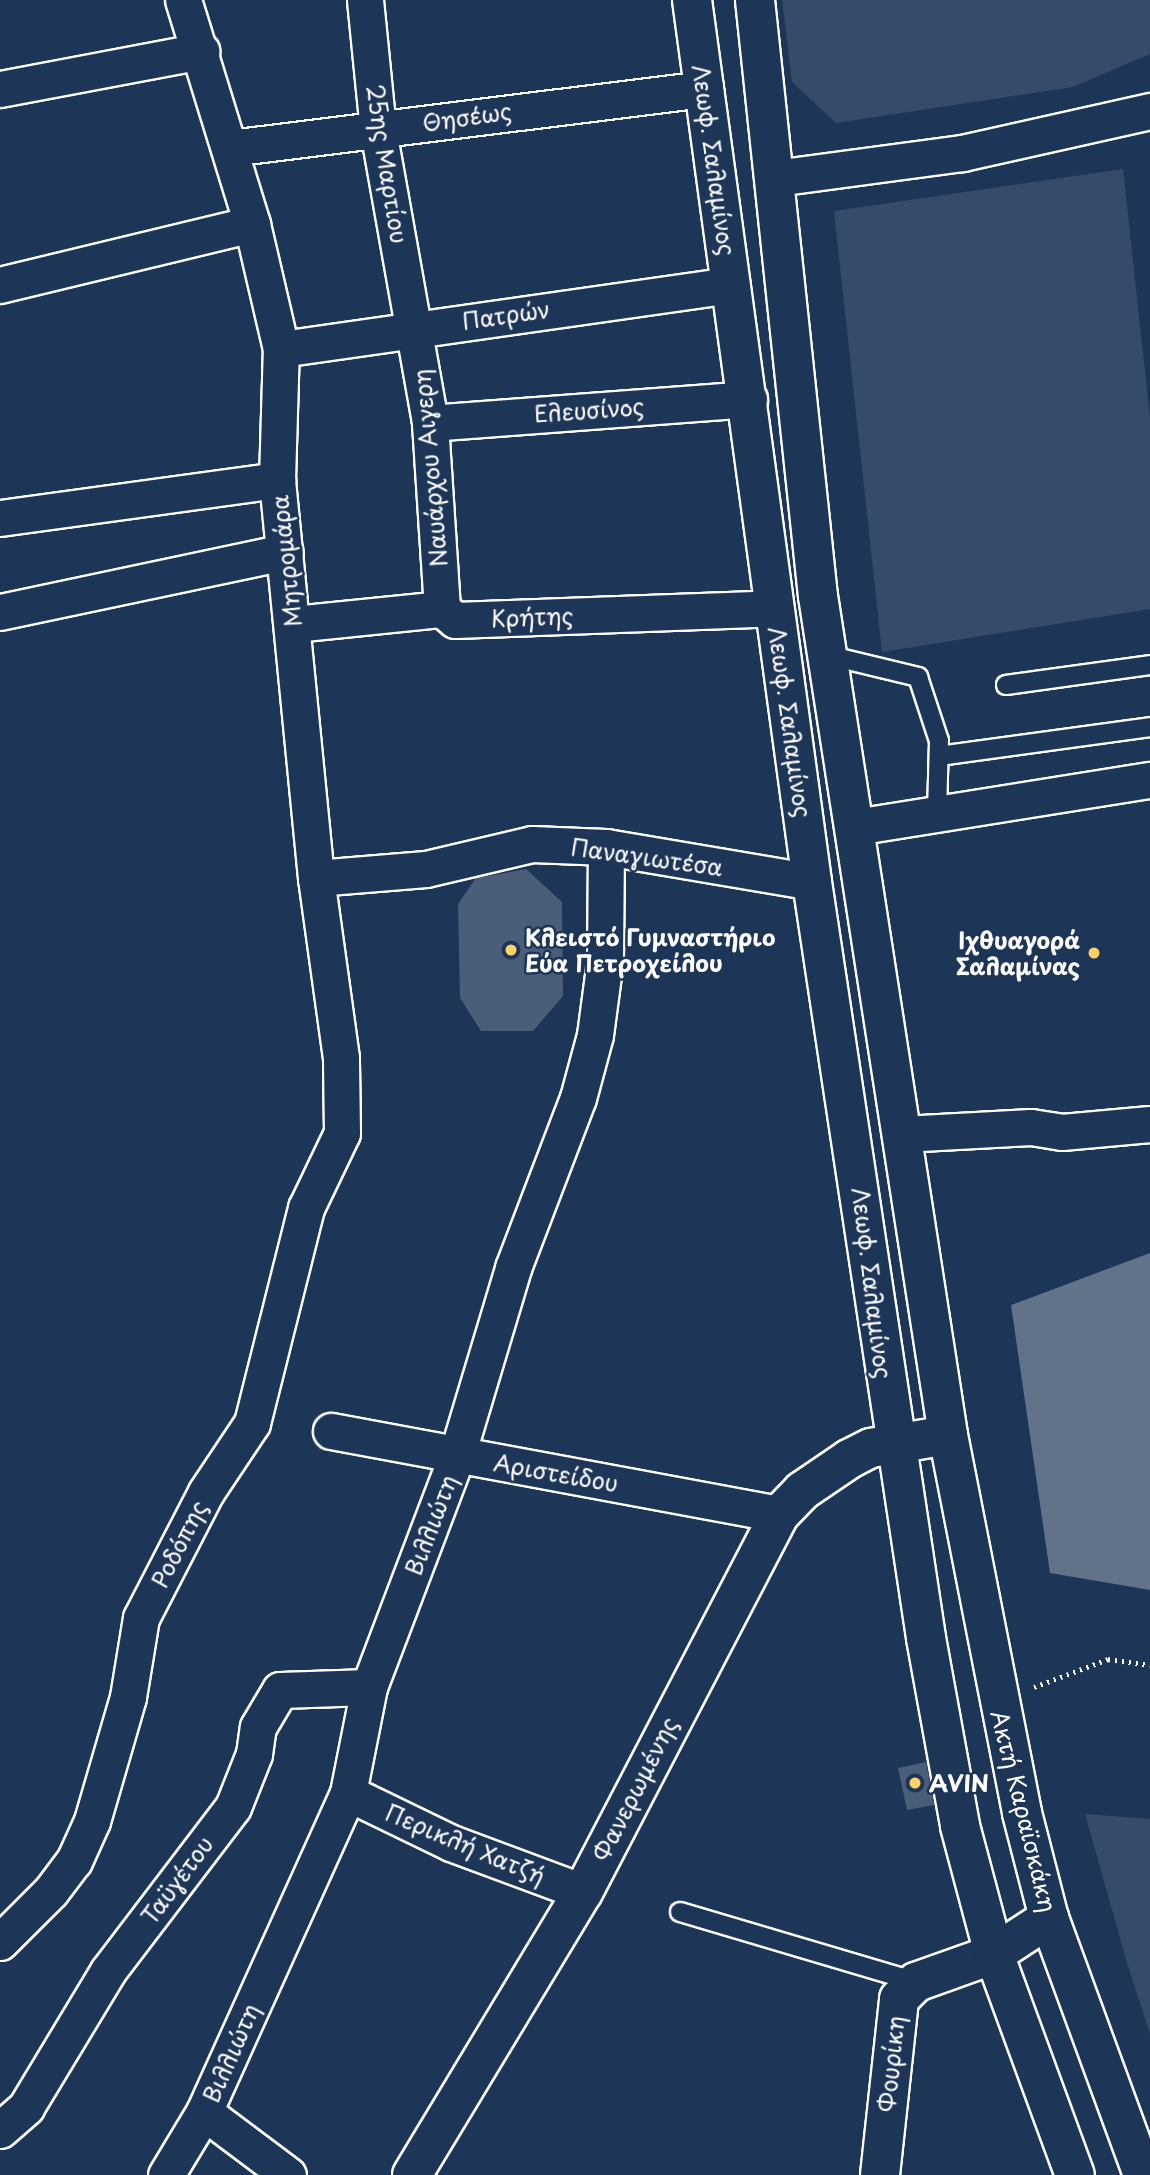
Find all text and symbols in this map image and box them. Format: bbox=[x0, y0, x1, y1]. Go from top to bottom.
street label: Λεωφ. Σαλαμίνος bbox=[687, 63, 741, 257]
street label: 25ης Μαρτίου bbox=[361, 83, 413, 245]
street label: Θησέως bbox=[421, 97, 513, 137]
street label: Πατρών bbox=[460, 295, 552, 335]
street label: Ναυάρχου Αιγερη bbox=[408, 368, 452, 568]
street label: Ελευσίνος bbox=[533, 392, 645, 428]
street label: Μητρομάρα bbox=[265, 494, 307, 628]
street label: Κρήτης bbox=[490, 602, 574, 632]
street label: Λεωφ. Σαλαμίνος bbox=[763, 625, 817, 819]
street label: Παναγιωτέσα bbox=[569, 833, 725, 881]
place label: Κλειστό Γυμναστήριο Εύα Πετροχείλου bbox=[525, 923, 776, 977]
place label: Ιχθυαγορά Σαλαμίνας bbox=[956, 926, 1080, 980]
marker: Κλειστό Γυμναστήριο Εύα Πετροχείλου bbox=[503, 942, 519, 958]
marker: Ιχθυαγορά Σαλαμίνας bbox=[1086, 945, 1102, 961]
street label: Λεωφ. Σαλαμίνος bbox=[847, 1186, 897, 1380]
street label: Αριστείδου bbox=[492, 1448, 620, 1498]
street label: Βιλλιώτη bbox=[399, 1471, 463, 1579]
street label: Ροδόπης bbox=[145, 1496, 213, 1592]
street label: Ακτή Καραϊσκάκη bbox=[986, 1707, 1062, 1915]
street label: Φανερωμένης bbox=[587, 1712, 683, 1866]
place label: AVIN bbox=[929, 1769, 989, 1797]
marker: AVIN bbox=[907, 1775, 923, 1791]
street label: Περικλή Χατζή bbox=[381, 1798, 549, 1890]
street label: Ταϋγέτου bbox=[135, 1831, 219, 1929]
street label: Βιλλιώτη bbox=[197, 1999, 265, 2107]
street label: Φουρίκη bbox=[872, 2014, 910, 2114]

